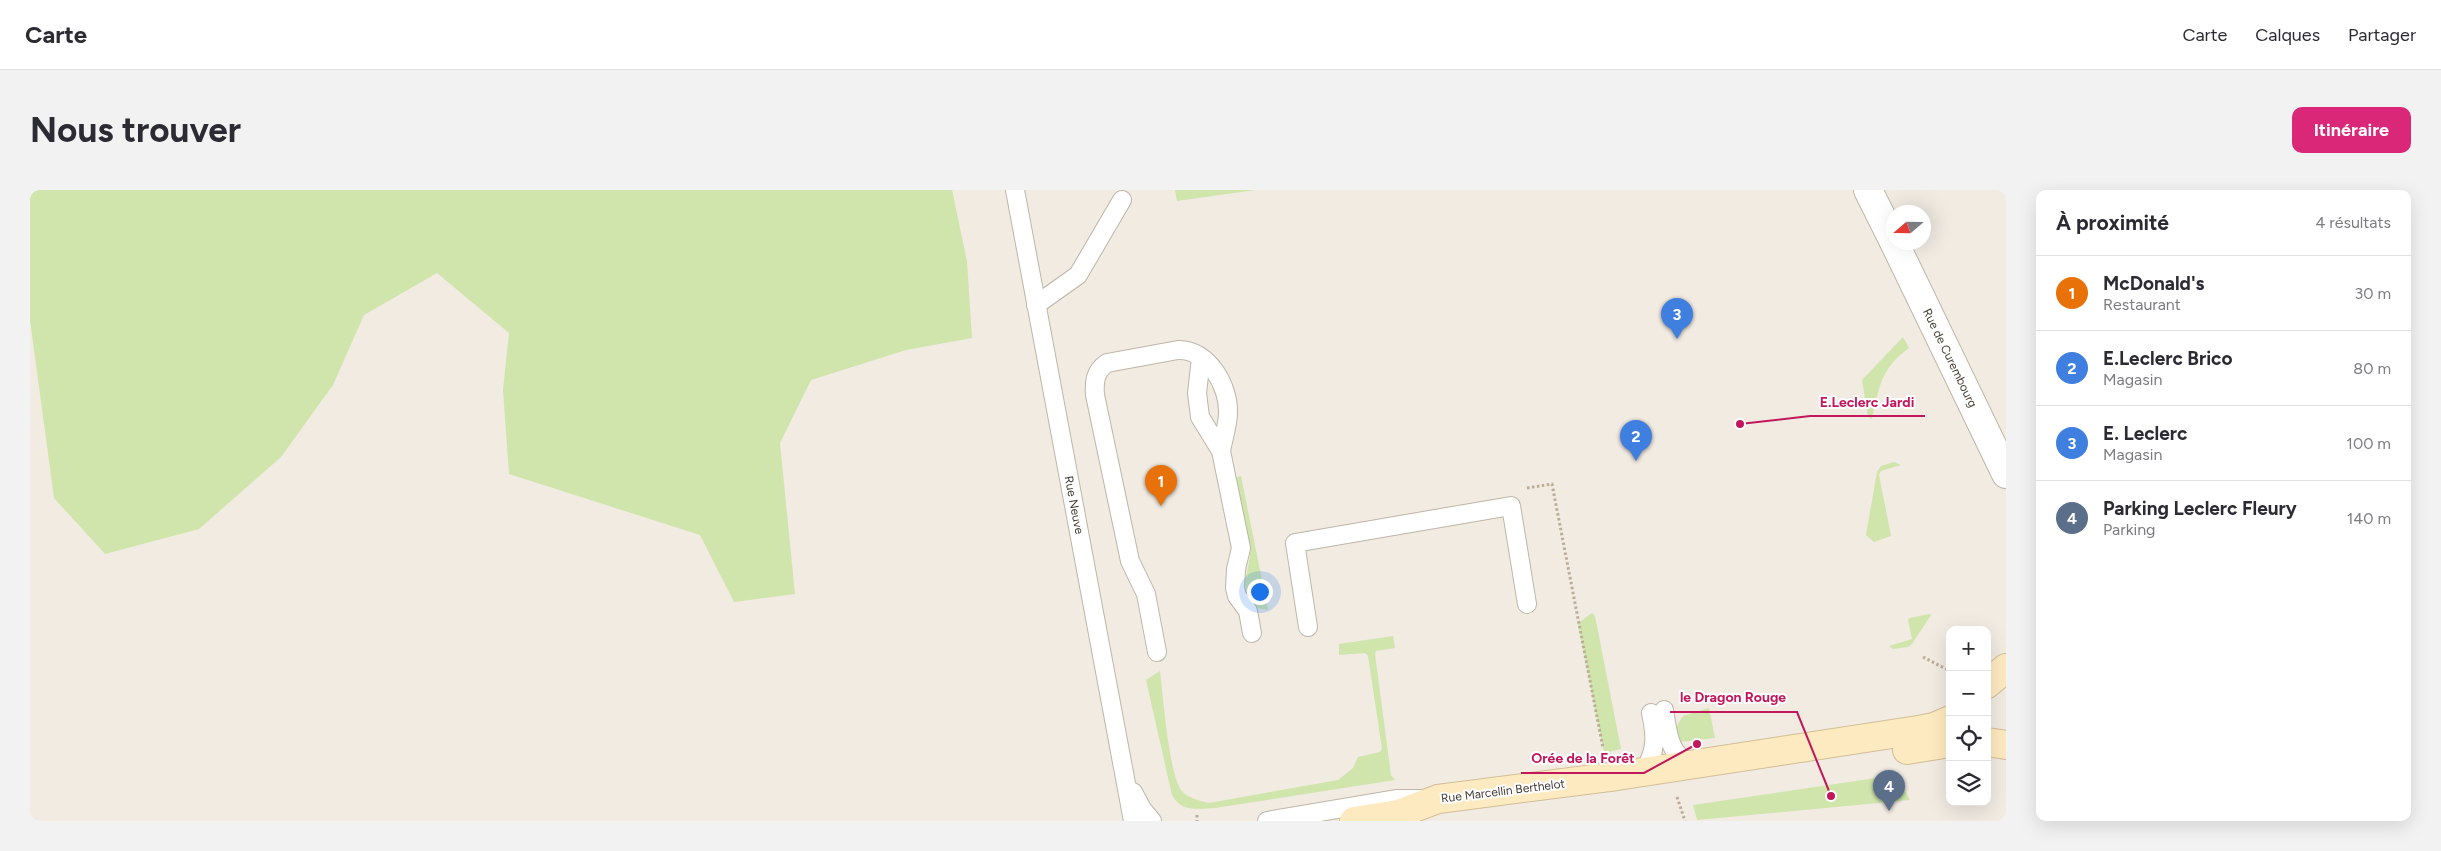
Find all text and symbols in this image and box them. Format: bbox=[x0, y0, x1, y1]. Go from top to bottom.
text: Carte bbox=[25, 20, 87, 49]
text: Carte bbox=[2182, 24, 2227, 46]
text: Calques bbox=[2255, 24, 2320, 46]
text: Partager bbox=[2348, 24, 2416, 46]
button: Itinéraire bbox=[2292, 107, 2411, 153]
text: Nous trouver bbox=[30, 109, 241, 151]
north arrow bbox=[1886, 205, 1931, 250]
text: À proximité bbox=[2056, 210, 2169, 235]
text: 4 résultats bbox=[2315, 213, 2391, 232]
text: McDonald's bbox=[2103, 272, 2204, 295]
text: 1 bbox=[2069, 284, 2075, 303]
text: 30 m bbox=[2354, 284, 2391, 303]
text: Restaurant bbox=[2103, 295, 2181, 314]
pin: 3 bbox=[1661, 298, 1693, 339]
street label: Rue de Curembourg bbox=[1920, 306, 1980, 410]
text: E.Leclerc Brico bbox=[2103, 347, 2233, 370]
text: 2 bbox=[2067, 359, 2077, 378]
text: 80 m bbox=[2353, 359, 2391, 378]
text: Magasin bbox=[2103, 370, 2162, 389]
callout: E.Leclerc Jardi bbox=[1810, 387, 1925, 416]
text: E.Leclerc Jardi bbox=[1820, 394, 1914, 411]
pin: 2 bbox=[1620, 420, 1652, 461]
text: E. Leclerc bbox=[2103, 422, 2187, 445]
text: 3 bbox=[2068, 434, 2076, 453]
text: 100 m bbox=[2346, 434, 2391, 453]
text: Magasin bbox=[2103, 445, 2162, 464]
pin: 1 bbox=[1145, 465, 1177, 506]
street label: Rue Neuve bbox=[1062, 475, 1087, 536]
text: Parking Leclerc Fleury bbox=[2103, 497, 2297, 520]
text: 4 bbox=[2067, 509, 2077, 528]
text: 140 m bbox=[2347, 509, 2391, 528]
text: Parking bbox=[2103, 520, 2155, 539]
your location bbox=[1247, 579, 1273, 605]
map controls bbox=[1946, 626, 1991, 806]
button: + bbox=[1946, 626, 1991, 671]
button: − bbox=[1946, 671, 1991, 716]
callout: le Dragon Rouge bbox=[1670, 683, 1797, 712]
text: le Dragon Rouge bbox=[1680, 689, 1786, 706]
button: locate bbox=[1946, 716, 1991, 761]
callout: Orée de la Forêt bbox=[1521, 744, 1644, 773]
text: Orée de la Forêt bbox=[1531, 750, 1635, 767]
button: layers bbox=[1946, 761, 1991, 806]
pin: 4 bbox=[1873, 770, 1905, 811]
street label: Rue Marcellin Berthelot bbox=[1440, 776, 1566, 806]

